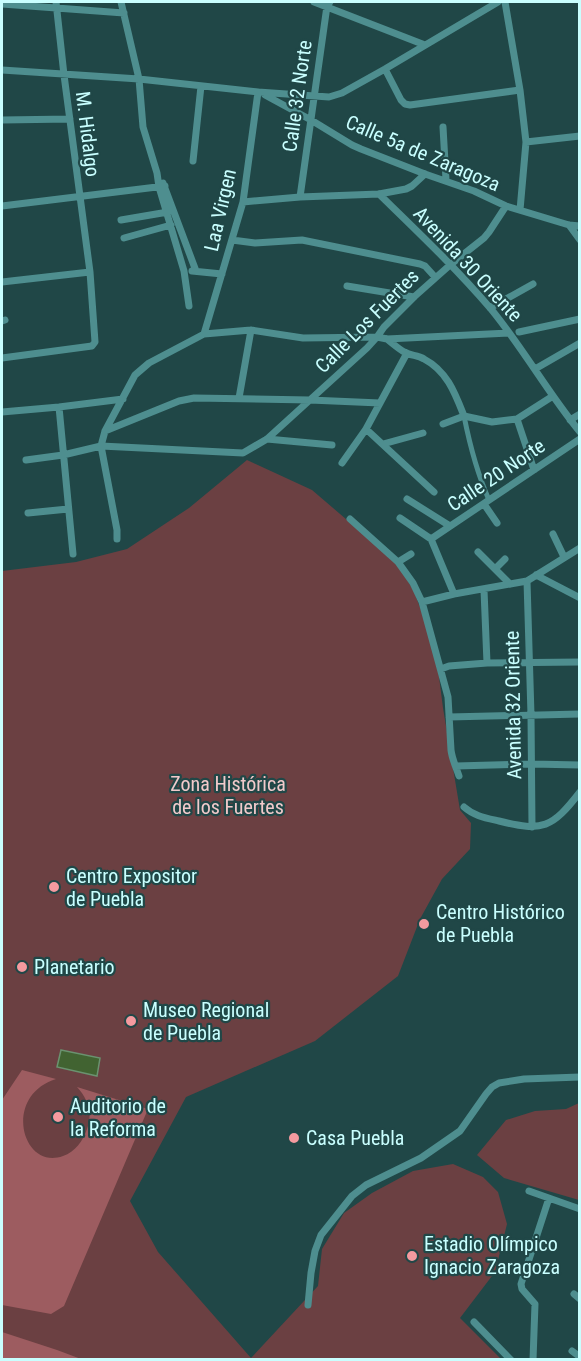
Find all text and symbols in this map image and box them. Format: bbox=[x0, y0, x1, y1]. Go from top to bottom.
street label: Calle 32 Norte bbox=[277, 39, 317, 153]
street label: M. Hidalgo bbox=[71, 90, 105, 178]
street label: Calle 5a de Zaragoza bbox=[342, 110, 504, 196]
street label: Laa Virgen bbox=[199, 166, 241, 254]
street label: Avenida 30 Oriente bbox=[409, 201, 527, 327]
street label: Calle Los Fuertes bbox=[310, 264, 424, 378]
street label: Calle 20 Norte bbox=[443, 434, 549, 516]
street label: Avenida 32 Oriente bbox=[500, 630, 526, 780]
park label: Zona Histórica de los Fuertes bbox=[170, 772, 286, 819]
place label: Centro Expositor de Puebla bbox=[66, 864, 197, 911]
marker: Centro Expositor de Puebla bbox=[47, 880, 61, 894]
place label: Centro Histórico de Puebla bbox=[436, 900, 565, 947]
marker: Centro Histórico de Puebla bbox=[417, 917, 431, 931]
place label: Planetario bbox=[34, 955, 115, 979]
marker: Planetario bbox=[15, 960, 29, 974]
place label: Museo Regional de Puebla bbox=[143, 998, 269, 1045]
marker: Museo Regional de Puebla bbox=[124, 1014, 138, 1028]
place label: Auditorio de la Reforma bbox=[70, 1094, 166, 1141]
marker: Auditorio de la Reforma bbox=[51, 1110, 65, 1124]
place label: Casa Puebla bbox=[306, 1126, 404, 1150]
marker: Casa Puebla bbox=[287, 1131, 301, 1145]
place label: Estadio Olímpico Ignacio Zaragoza bbox=[424, 1232, 560, 1279]
marker: Estadio Olímpico Ignacio Zaragoza bbox=[405, 1249, 419, 1263]

